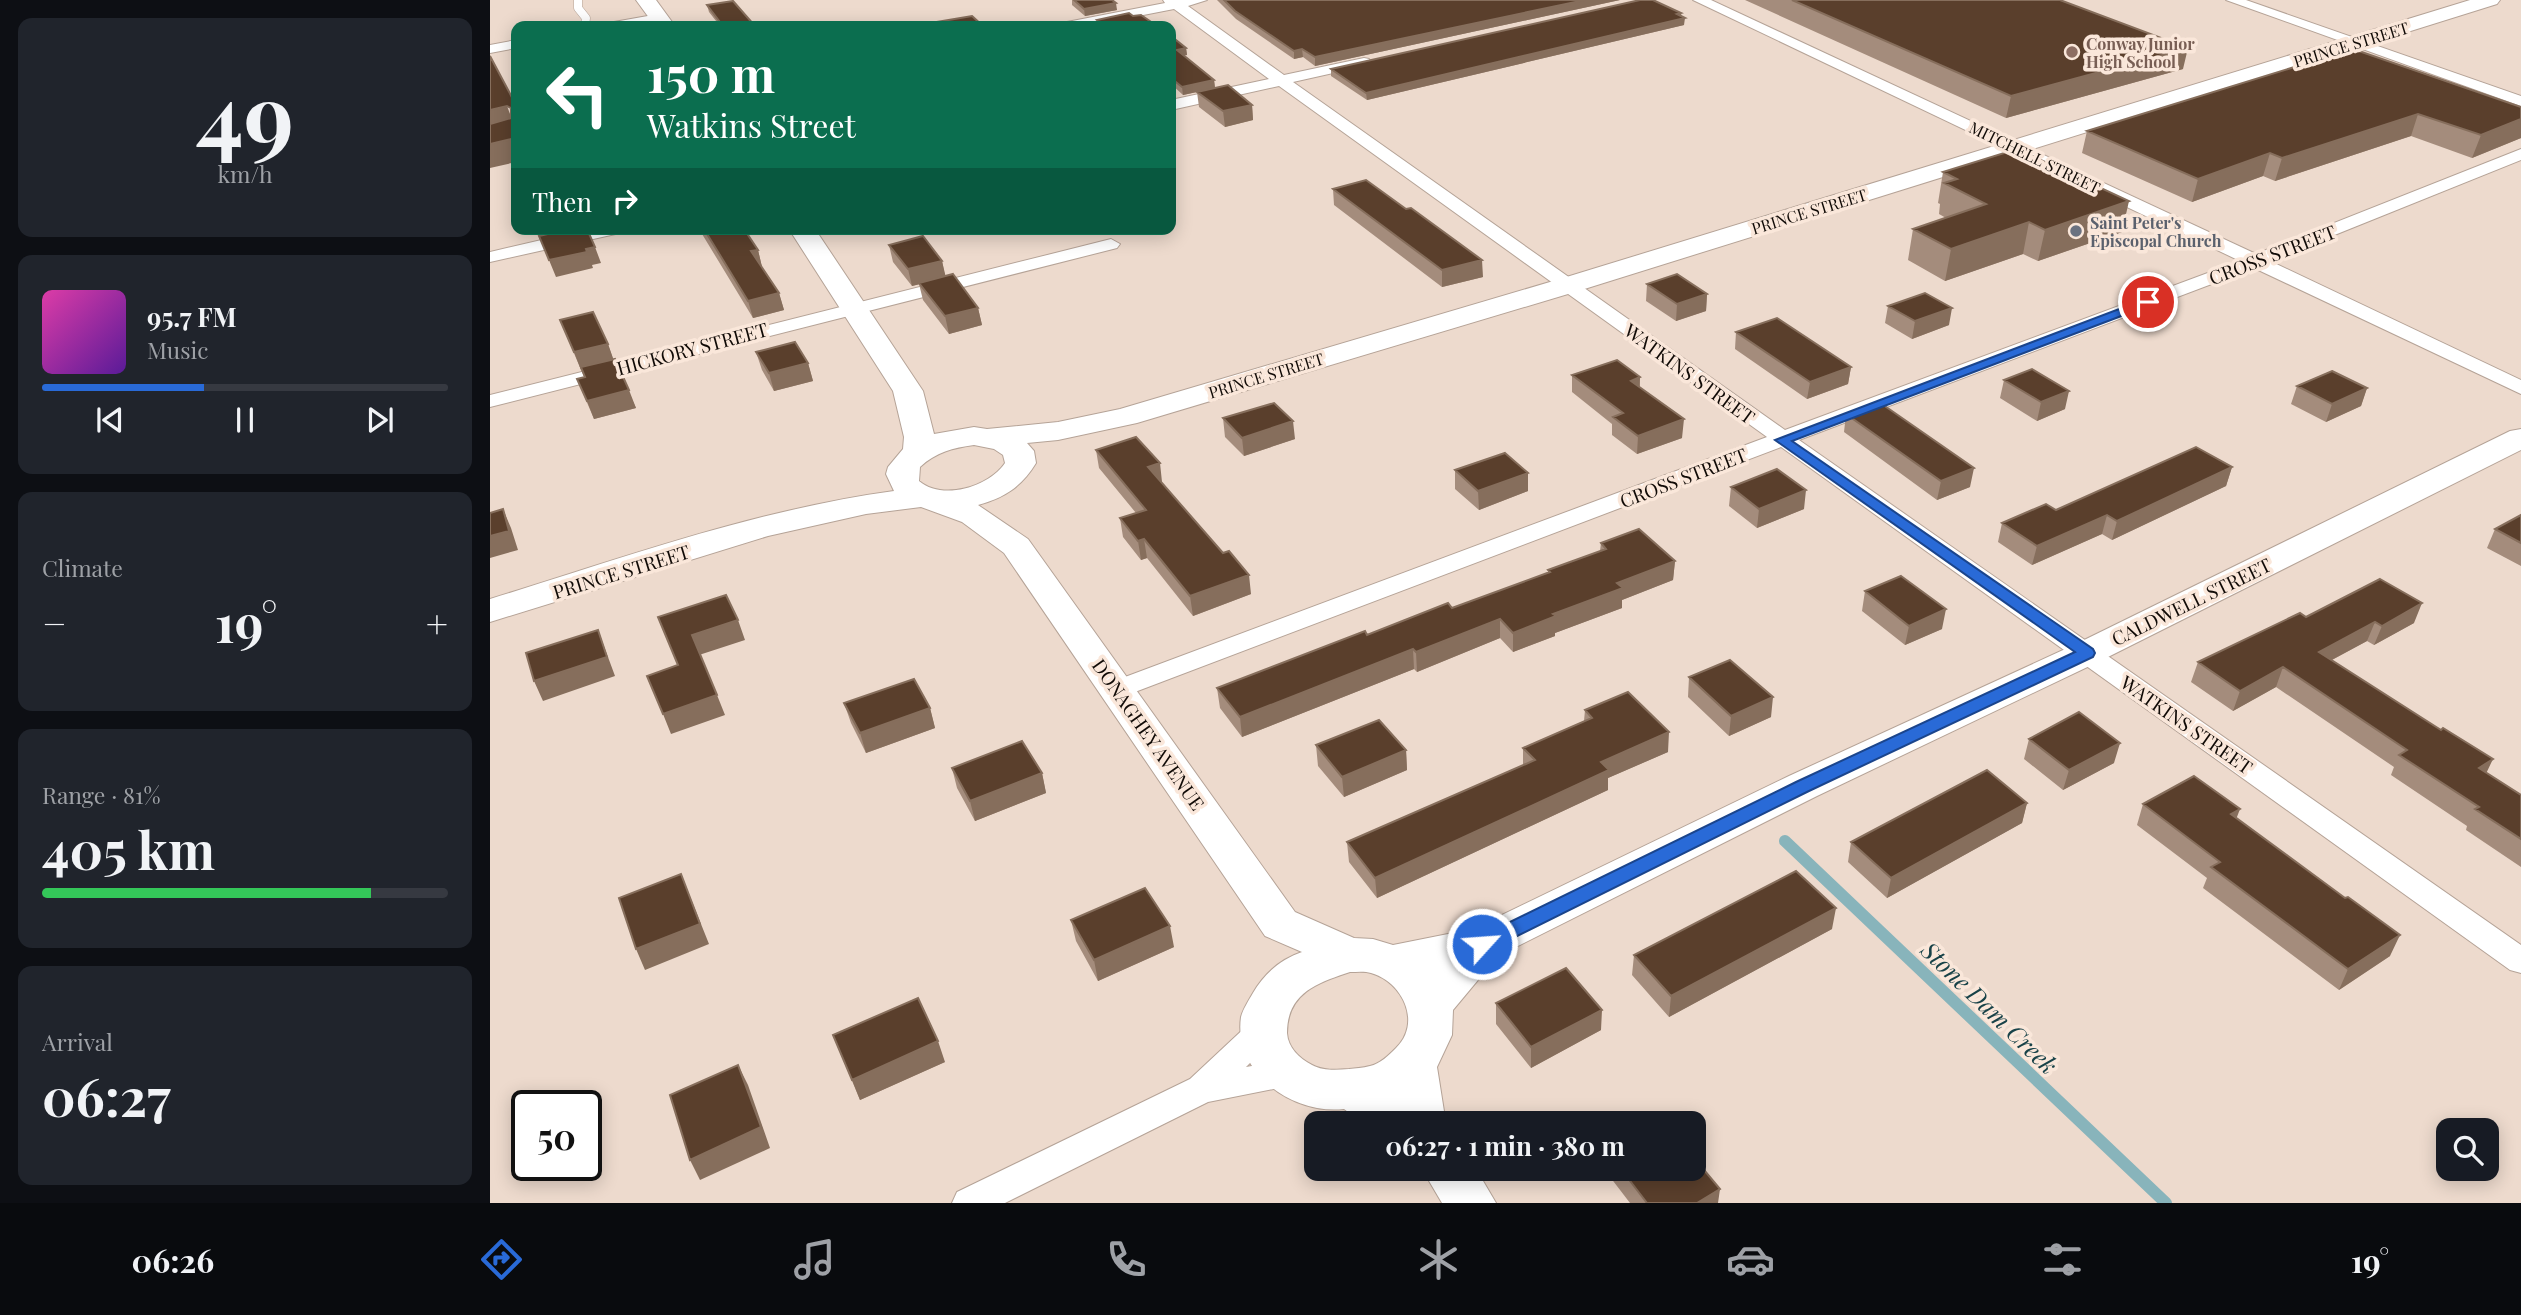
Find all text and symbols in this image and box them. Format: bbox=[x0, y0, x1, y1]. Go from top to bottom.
street label: PRINCE STREET bbox=[2291, 16, 2411, 72]
place label: Conway Junior High School bbox=[2086, 33, 2195, 72]
text: 150 m bbox=[647, 40, 775, 105]
marker: Conway Junior High School bbox=[2064, 44, 2080, 60]
icon: left bbox=[532, 49, 623, 140]
text: 49 bbox=[196, 52, 294, 173]
text: Watkins Street bbox=[647, 103, 856, 146]
street label: MITCHELL STREET bbox=[1966, 116, 2104, 198]
text: km/h bbox=[217, 158, 273, 189]
icon: right bbox=[606, 182, 644, 220]
street label: PRINCE STREET bbox=[1749, 183, 1869, 239]
text: Then bbox=[532, 184, 592, 219]
place label: Saint Peter's Episcopal Church bbox=[2090, 212, 2222, 251]
street label: CROSS STREET bbox=[2205, 218, 2339, 290]
marker: Saint Peter's Episcopal Church bbox=[2068, 223, 2084, 239]
pin bbox=[2118, 272, 2178, 332]
icon: arrive bbox=[2129, 283, 2167, 321]
text: 95.7 FM bbox=[147, 299, 237, 334]
street label: HICKORY STREET bbox=[614, 315, 771, 381]
street label: WATKINS STREET bbox=[1619, 316, 1761, 429]
text: Music bbox=[147, 334, 208, 365]
street label: PRINCE STREET bbox=[1206, 347, 1326, 403]
icon: previous bbox=[91, 401, 129, 439]
icon: pause bbox=[226, 401, 264, 439]
icon: next bbox=[361, 401, 399, 439]
street label: CROSS STREET bbox=[1616, 441, 1750, 513]
street label: PRINCE STREET bbox=[549, 538, 693, 604]
street label: CALDWELL STREET bbox=[2107, 551, 2275, 651]
text: Climate bbox=[42, 552, 123, 583]
text: 19° bbox=[215, 587, 278, 656]
text: − bbox=[42, 597, 67, 648]
text: + bbox=[426, 597, 448, 648]
street label: DONAGHEY AVENUE bbox=[1087, 653, 1211, 815]
street label: WATKINS STREET bbox=[2115, 668, 2258, 779]
text: Range · 81% bbox=[42, 779, 160, 810]
text: 405 km bbox=[42, 814, 215, 883]
position arrow bbox=[1445, 907, 1519, 981]
water label: Stone Dam Creek bbox=[1914, 933, 2065, 1080]
text: Arrival bbox=[42, 1026, 113, 1057]
text: 06:27 bbox=[42, 1061, 171, 1130]
speed limit sign: 50 bbox=[511, 1090, 602, 1181]
map controls bbox=[2436, 1118, 2499, 1181]
button: search bbox=[2436, 1118, 2499, 1181]
text: 06:27 · 1 min · 380 m bbox=[1385, 1128, 1625, 1163]
icon: directions bbox=[477, 1235, 526, 1284]
icon: music bbox=[790, 1235, 839, 1284]
icon: phone bbox=[1102, 1235, 1151, 1284]
icon: climate bbox=[1414, 1235, 1463, 1284]
icon: car bbox=[1726, 1235, 1775, 1284]
icon: filters bbox=[2038, 1235, 2087, 1284]
text: 06:26 bbox=[132, 1238, 214, 1281]
text: 19° bbox=[2351, 1238, 2389, 1281]

